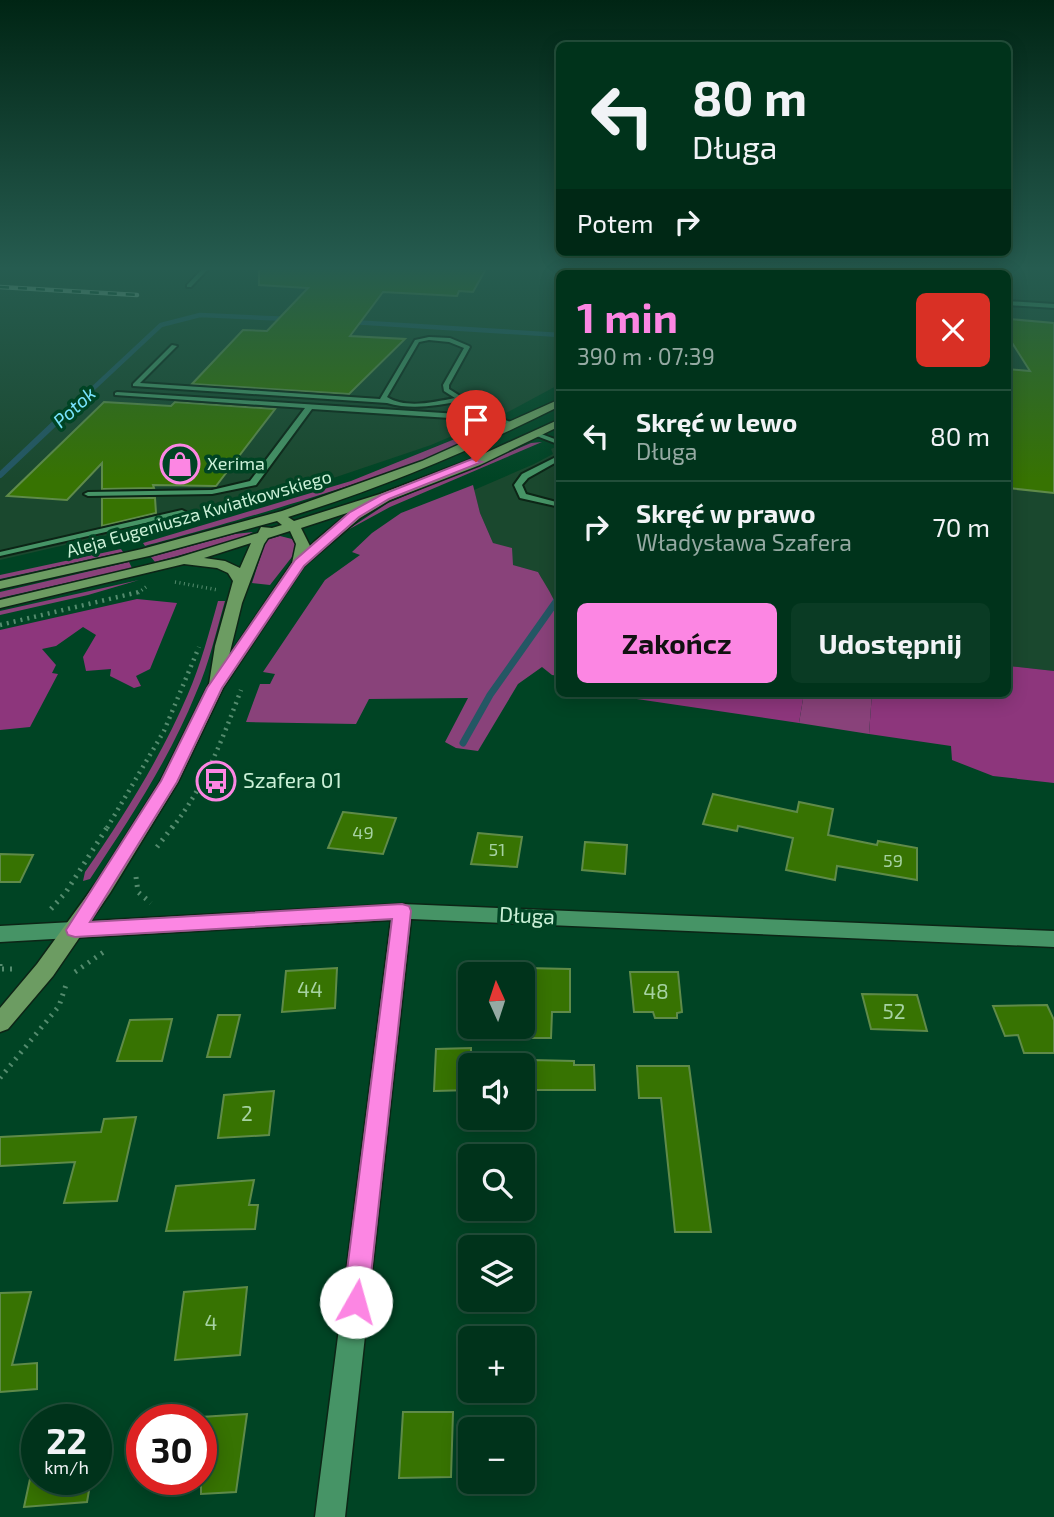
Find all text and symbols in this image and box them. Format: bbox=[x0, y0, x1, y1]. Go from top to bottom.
text: 80 m bbox=[692, 67, 807, 126]
icon: left bbox=[577, 70, 668, 161]
text: Długa bbox=[692, 127, 777, 165]
icon: right bbox=[668, 203, 706, 241]
text: Potem bbox=[577, 207, 654, 238]
text: 1 min bbox=[577, 291, 678, 341]
button: close bbox=[916, 293, 990, 367]
text: 390 m · 07:39 bbox=[577, 342, 715, 370]
water label: Potok bbox=[48, 381, 100, 432]
pin bbox=[446, 390, 506, 462]
icon: arrive bbox=[457, 401, 495, 439]
text: Skręć w lewo bbox=[636, 406, 797, 437]
icon: left bbox=[577, 417, 615, 455]
text: 80 m bbox=[930, 420, 990, 451]
text: Długa bbox=[636, 437, 697, 465]
shop icon: Xerima bbox=[159, 443, 201, 485]
place label: Xerima bbox=[207, 452, 265, 474]
street label: Aleja Eugeniusza Kwiatkowskiego bbox=[64, 465, 334, 561]
text: Skręć w prawo bbox=[636, 497, 816, 528]
icon: right bbox=[577, 508, 615, 546]
text: 70 m bbox=[932, 511, 990, 542]
text: Władysława Szafera bbox=[636, 528, 852, 556]
button: Zakończ bbox=[577, 603, 777, 683]
button: Udostępnij bbox=[791, 603, 990, 683]
bus stop icon: Szafera 01 bbox=[195, 760, 237, 802]
place label: Szafera 01 bbox=[243, 767, 342, 792]
house number: 49 bbox=[352, 821, 374, 843]
house number: 51 bbox=[489, 838, 505, 860]
house number: 59 bbox=[883, 849, 903, 871]
street label: Długa bbox=[498, 901, 556, 928]
north arrow bbox=[458, 962, 536, 1040]
map controls bbox=[458, 962, 535, 1494]
house number: 44 bbox=[297, 976, 323, 1001]
house number: 48 bbox=[643, 978, 669, 1003]
house number: 52 bbox=[882, 998, 906, 1023]
button: sound bbox=[458, 1053, 535, 1130]
house number: 2 bbox=[241, 1100, 253, 1125]
button: search bbox=[458, 1144, 535, 1221]
button: layers bbox=[458, 1235, 535, 1312]
position arrow bbox=[319, 1265, 393, 1339]
house number: 4 bbox=[205, 1309, 217, 1334]
button: + bbox=[458, 1326, 535, 1403]
speed limit sign: 30 bbox=[126, 1404, 217, 1495]
button: − bbox=[458, 1417, 535, 1494]
text: 22 bbox=[46, 1419, 87, 1461]
text: km/h bbox=[44, 1456, 89, 1478]

